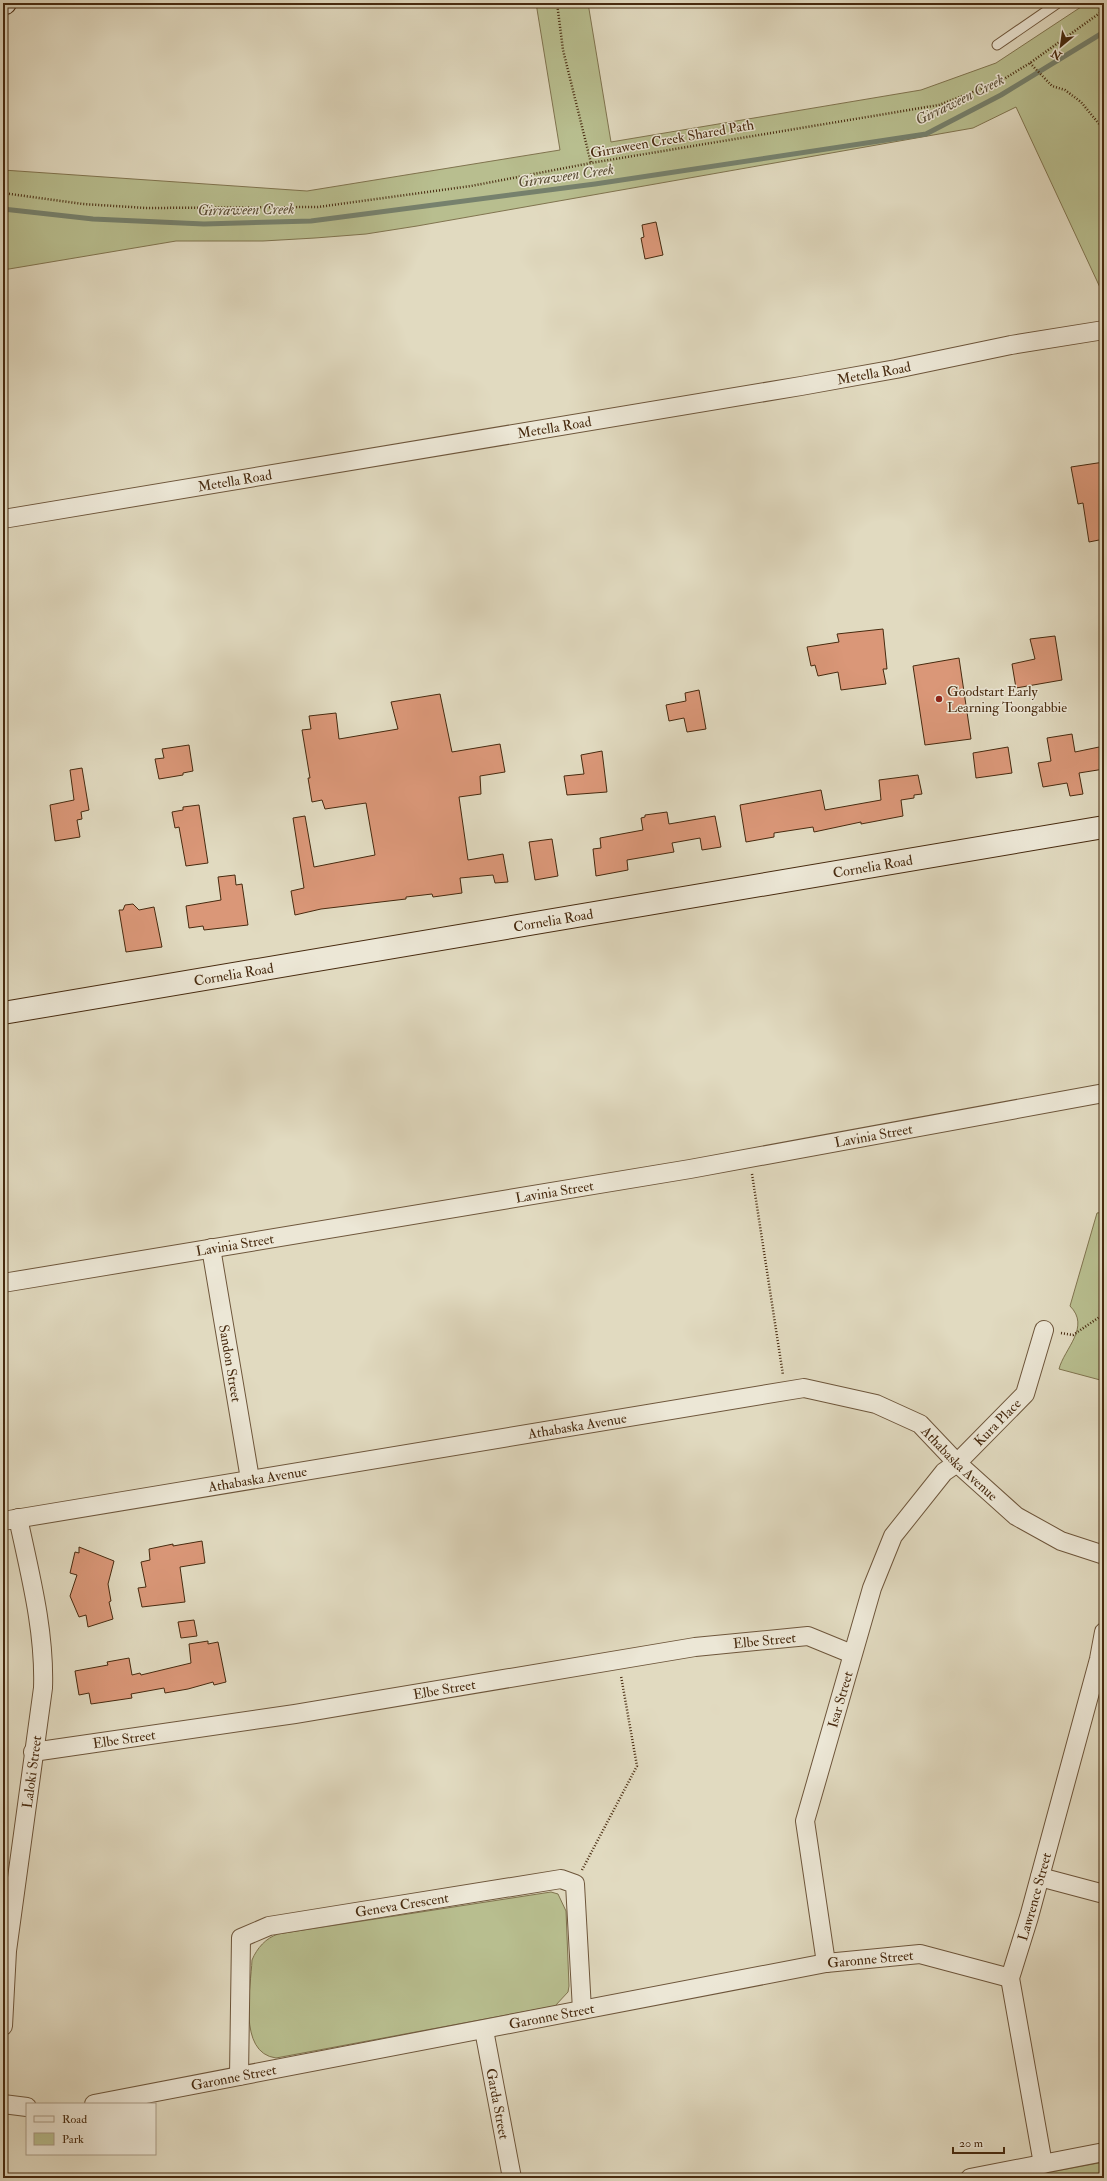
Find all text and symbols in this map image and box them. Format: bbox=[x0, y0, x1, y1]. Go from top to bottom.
north arrow bbox=[1041, 26, 1081, 66]
text: N bbox=[1048, 46, 1065, 63]
water label: Girraween Creek bbox=[912, 70, 1008, 130]
street label: Girraween Creek Shared Path bbox=[589, 116, 756, 162]
water label: Girraween Creek bbox=[517, 160, 615, 192]
water label: Girraween Creek bbox=[198, 200, 294, 220]
street label: Metella Road bbox=[836, 358, 912, 388]
street label: Metella Road bbox=[516, 413, 593, 442]
street label: Metella Road bbox=[197, 466, 273, 495]
place label: Goodstart Early Learning Toongabbie bbox=[947, 683, 1067, 716]
marker: Goodstart Early Learning Toongabbie bbox=[934, 694, 944, 704]
street label: Cornelia Road bbox=[832, 851, 914, 881]
street label: Cornelia Road bbox=[512, 905, 594, 935]
street label: Cornelia Road bbox=[193, 959, 275, 989]
street label: Lavinia Street bbox=[833, 1120, 914, 1151]
street label: Lavinia Street bbox=[514, 1177, 595, 1206]
street label: Lavinia Street bbox=[194, 1230, 276, 1259]
street label: Sandon Street bbox=[216, 1323, 245, 1404]
street label: Kura Place bbox=[970, 1395, 1024, 1449]
street label: Athabaska Avenue bbox=[525, 1409, 628, 1442]
street label: Athabaska Avenue bbox=[917, 1422, 1002, 1504]
street label: Athabaska Avenue bbox=[206, 1462, 308, 1495]
street label: Elbe Street bbox=[732, 1629, 797, 1652]
street label: Isar Street bbox=[824, 1669, 856, 1730]
street label: Elbe Street bbox=[412, 1675, 477, 1703]
street label: Elbe Street bbox=[92, 1726, 157, 1752]
street label: Laloki Street bbox=[18, 1734, 45, 1809]
street label: Lawrence Street bbox=[1014, 1850, 1055, 1943]
street label: Geneva Crescent bbox=[354, 1889, 450, 1921]
street label: Garonne Street bbox=[826, 1946, 915, 1971]
street label: Garonne Street bbox=[508, 1999, 596, 2032]
street label: Garonne Street bbox=[189, 2061, 278, 2094]
street label: Garda Street bbox=[483, 2067, 513, 2141]
legend bbox=[26, 2103, 156, 2155]
text: Road bbox=[62, 2112, 87, 2127]
scale bar bbox=[953, 2129, 1004, 2155]
text: Park bbox=[62, 2132, 84, 2147]
text: 20 m bbox=[959, 2136, 984, 2151]

